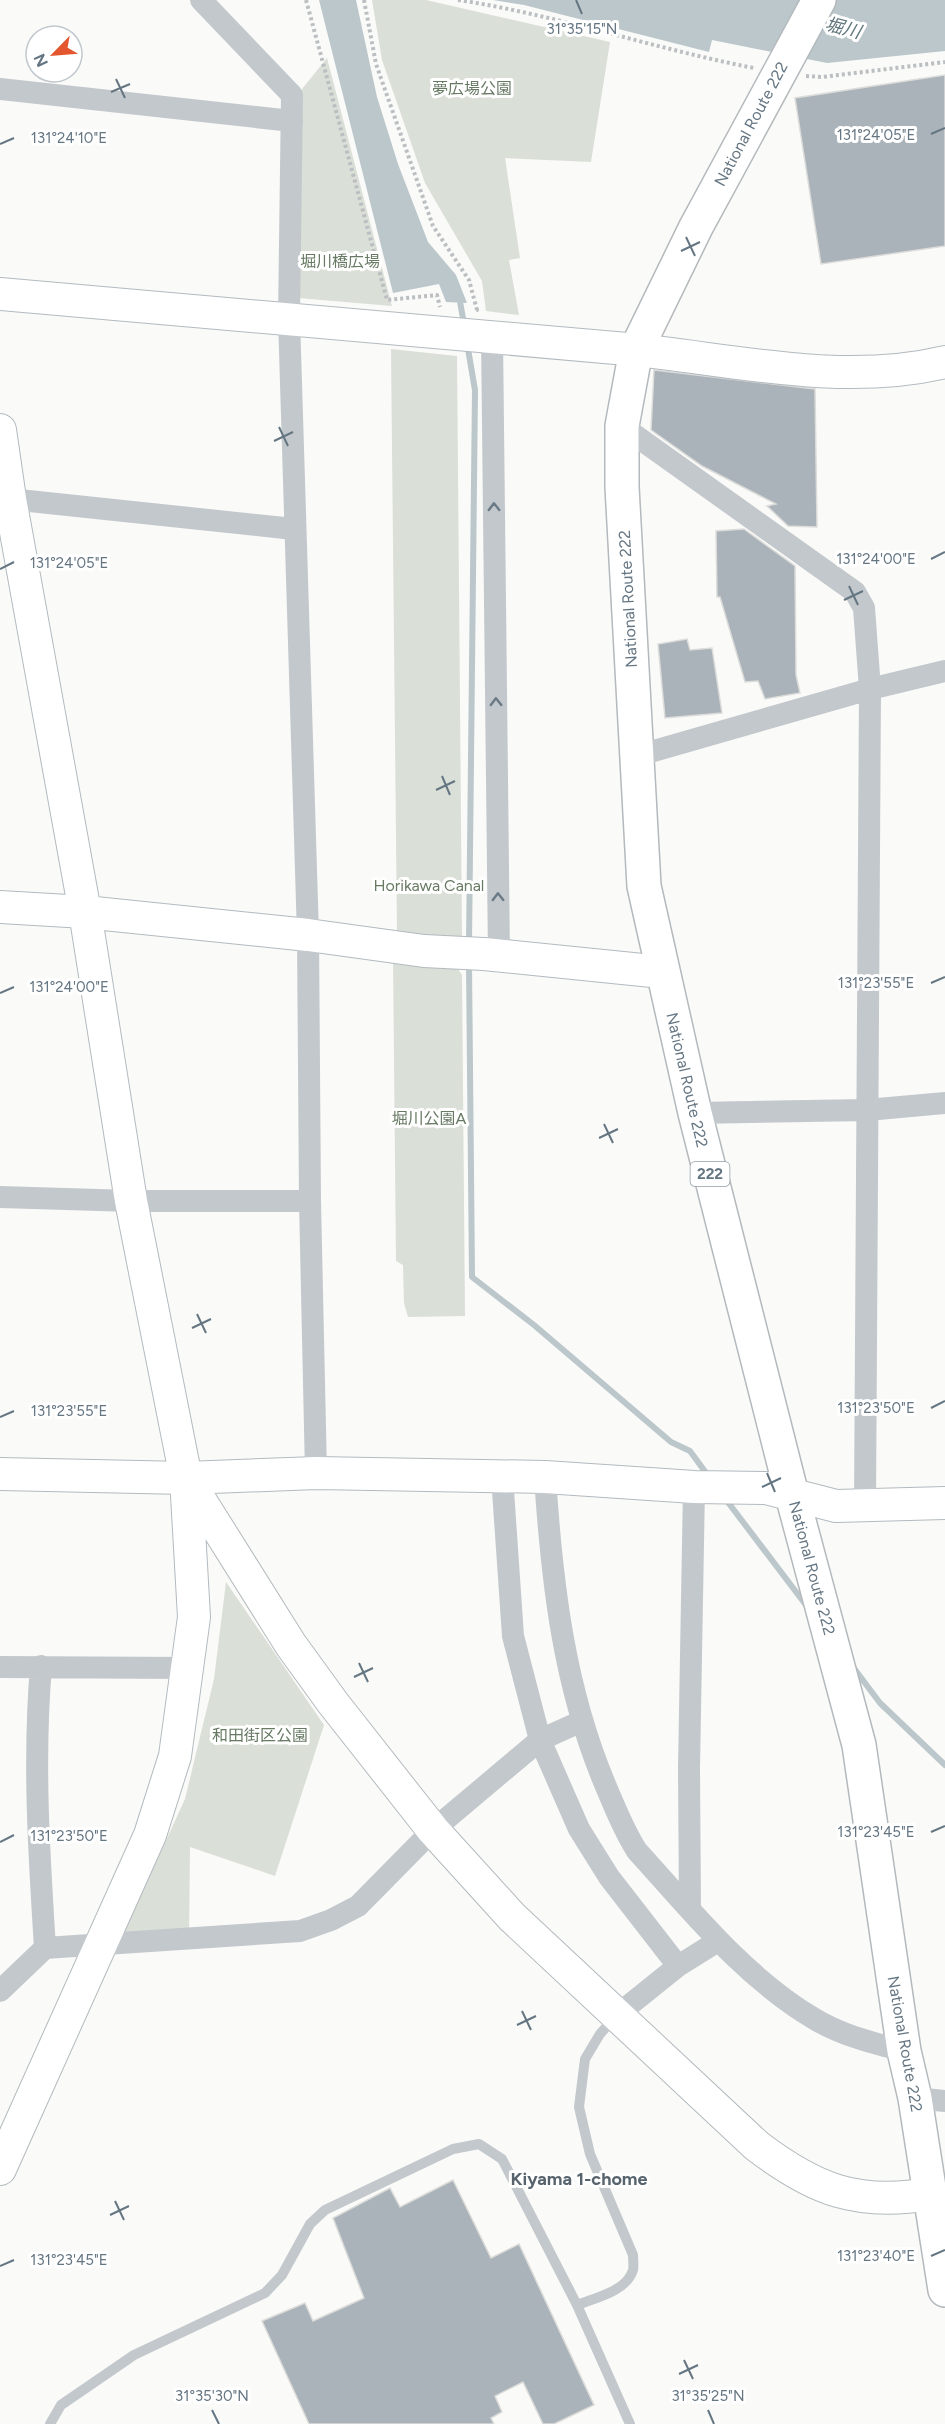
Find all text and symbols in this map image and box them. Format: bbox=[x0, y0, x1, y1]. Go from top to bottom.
water label: 堀川 bbox=[823, 13, 865, 44]
text: 31°35'15"N bbox=[547, 20, 617, 38]
north arrow bbox=[24, 24, 84, 84]
text: N bbox=[30, 51, 52, 70]
street label: National Route 222 bbox=[710, 59, 792, 189]
park label: 夢広場公園 bbox=[432, 79, 512, 98]
text: 131°24'05"E bbox=[837, 126, 915, 144]
text: 131°24'10"E bbox=[31, 129, 107, 147]
park label: 堀川橋広場 bbox=[300, 252, 380, 271]
one-way arrow bbox=[488, 503, 500, 512]
street label: National Route 222 bbox=[615, 530, 641, 668]
text: 131°24'00"E bbox=[836, 550, 916, 568]
text: 131°24'05"E bbox=[30, 554, 108, 572]
one-way arrow bbox=[490, 698, 502, 707]
park label: Horikawa Canal bbox=[374, 876, 484, 895]
one-way arrow bbox=[492, 893, 505, 902]
text: 131°23'55"E bbox=[838, 974, 914, 992]
text: 131°24'00"E bbox=[29, 978, 109, 996]
street label: National Route 222 bbox=[662, 1011, 712, 1149]
park label: 堀川公園A bbox=[392, 1109, 467, 1128]
road number: 222 bbox=[690, 1162, 730, 1186]
text: 131°23'50"E bbox=[837, 1399, 915, 1417]
text: 131°23'55"E bbox=[31, 1402, 107, 1420]
street label: National Route 222 bbox=[785, 1499, 839, 1637]
park label: 和田街区公園 bbox=[212, 1726, 308, 1745]
text: 131°23'45"E bbox=[837, 1823, 915, 1841]
text: 131°23'50"E bbox=[30, 1827, 108, 1845]
street label: National Route 222 bbox=[884, 1974, 926, 2114]
district label: Kiyama 1-chome bbox=[510, 2168, 648, 2190]
text: 131°23'40"E bbox=[837, 2247, 915, 2265]
text: 131°23'45"E bbox=[30, 2251, 108, 2269]
text: 31°35'30"N bbox=[175, 2387, 249, 2405]
text: 31°35'25"N bbox=[671, 2387, 745, 2405]

